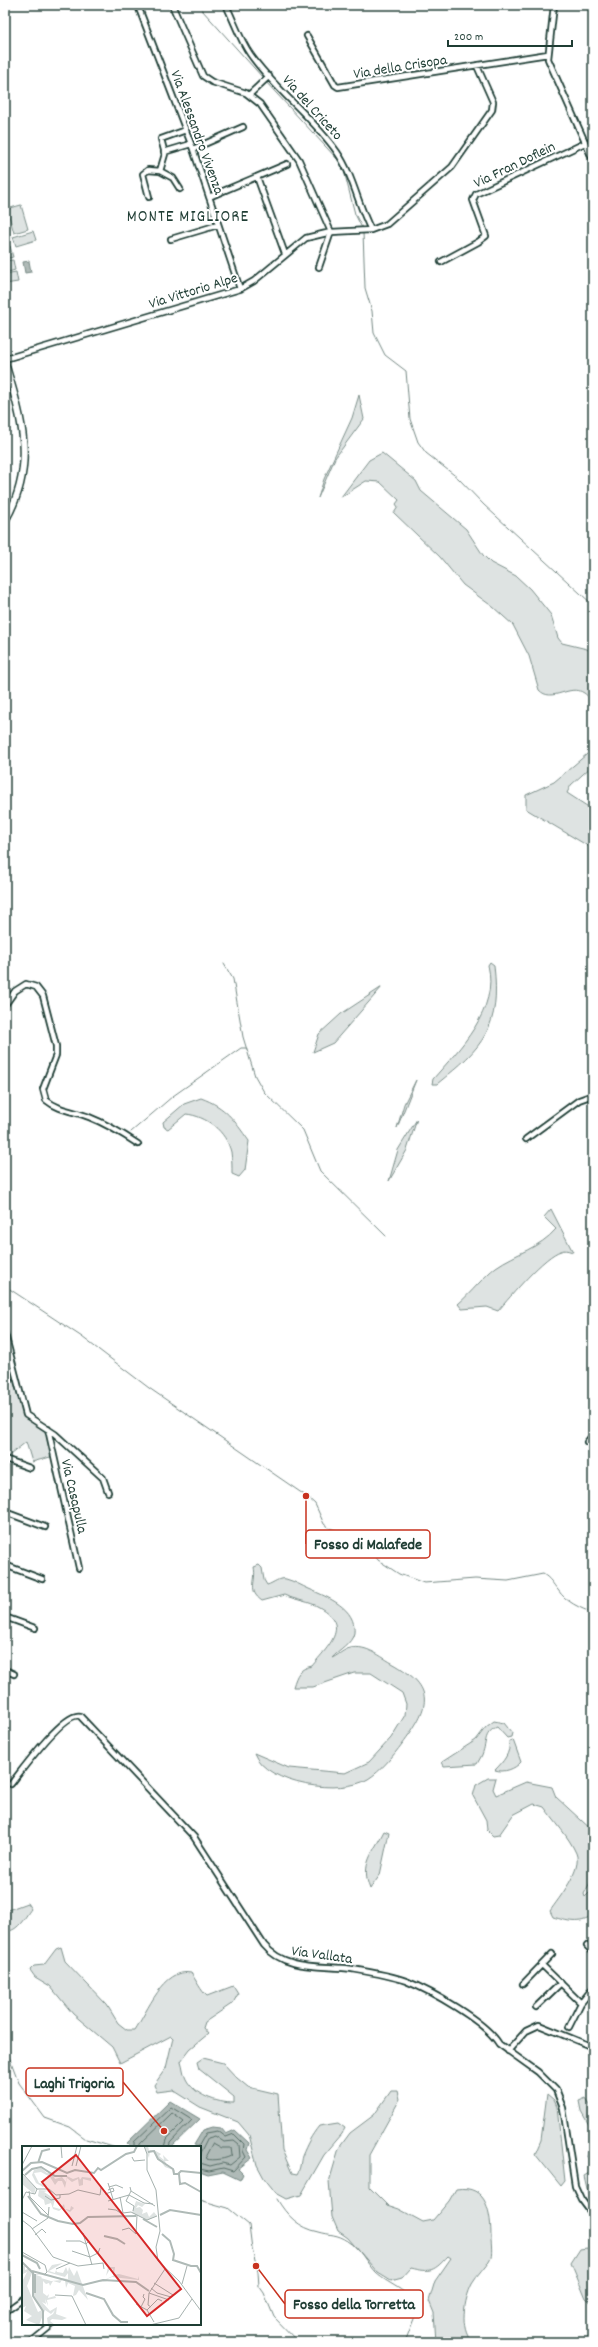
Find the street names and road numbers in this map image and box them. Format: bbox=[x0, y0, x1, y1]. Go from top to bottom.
street label: Via della Crisopa bbox=[352, 50, 450, 86]
street label: Via Alessandro Vivenza bbox=[163, 68, 229, 199]
street label: Via del Criceto bbox=[276, 71, 347, 146]
street label: Via Fran Doflein bbox=[470, 137, 559, 195]
street label: Via Vittorio Alpe bbox=[146, 268, 241, 316]
street label: Via Casapulla bbox=[54, 1457, 93, 1537]
street label: Via Vallata bbox=[290, 1941, 355, 1971]

